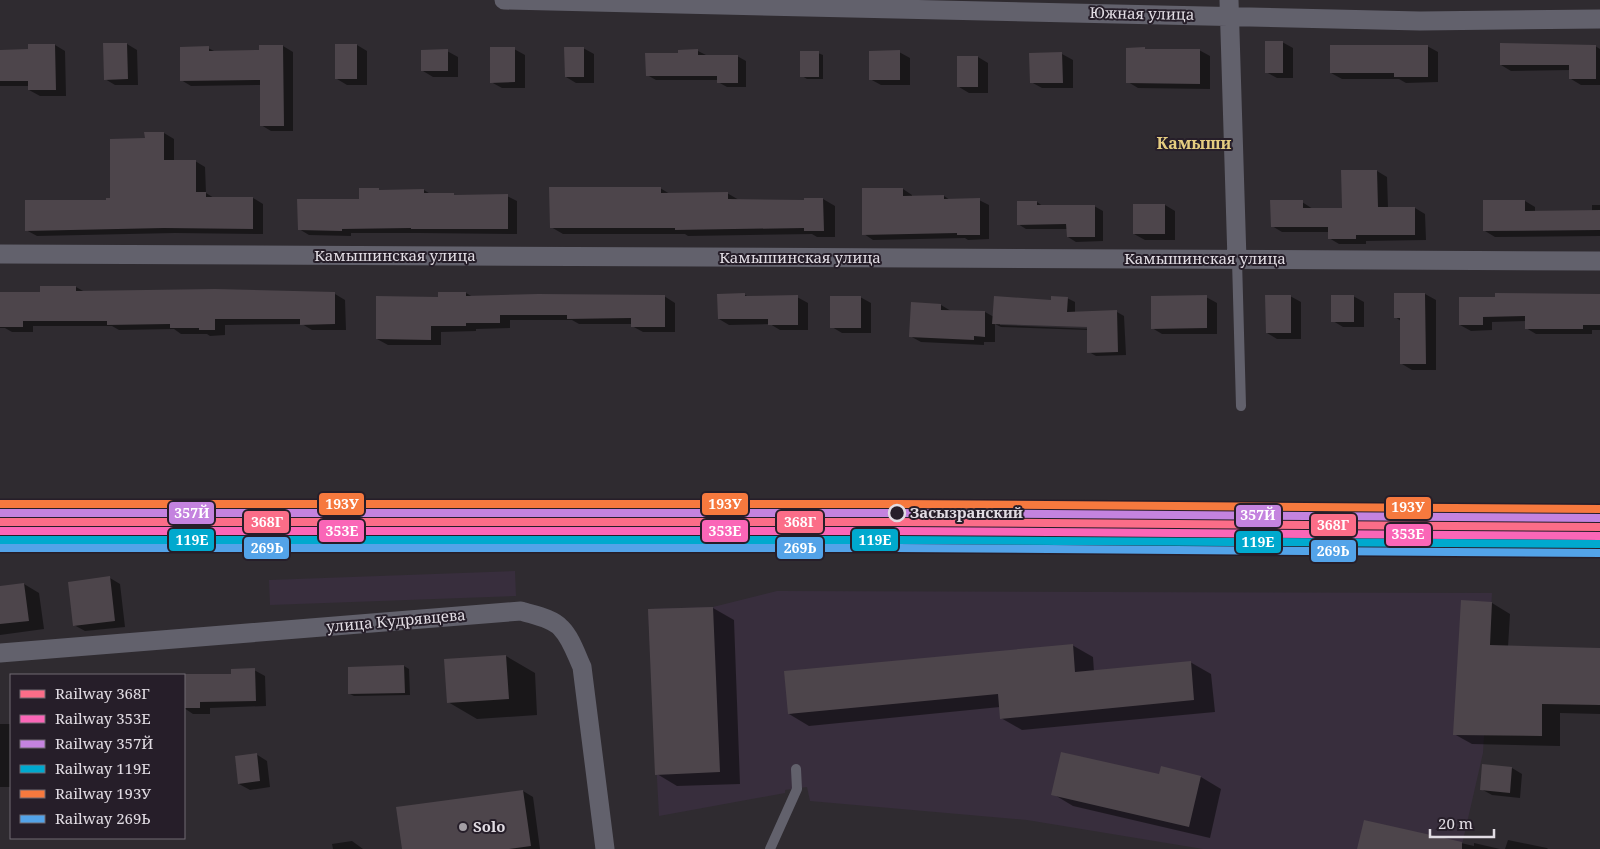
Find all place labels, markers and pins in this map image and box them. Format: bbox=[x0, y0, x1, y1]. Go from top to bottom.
place label: Засызранский bbox=[910, 502, 1023, 522]
marker: Засызранский bbox=[888, 504, 906, 522]
place label: Solo bbox=[473, 816, 505, 836]
marker: Solo bbox=[457, 821, 469, 833]

